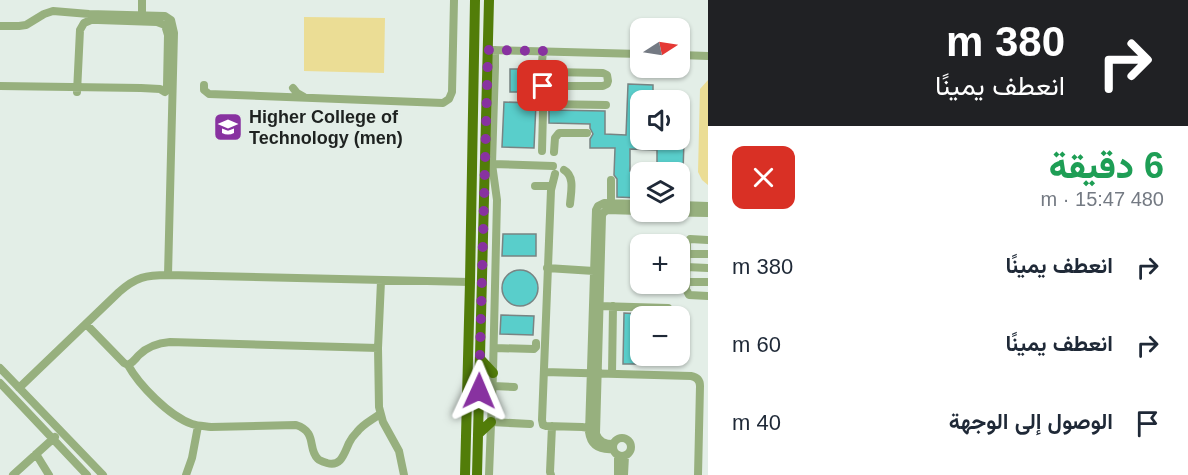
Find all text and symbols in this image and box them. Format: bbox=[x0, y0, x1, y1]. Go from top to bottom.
north arrow bbox=[630, 18, 690, 78]
map controls bbox=[630, 18, 690, 366]
text: 380 m bbox=[946, 18, 1065, 65]
icon: right bbox=[1086, 24, 1164, 102]
pin bbox=[517, 60, 568, 111]
icon: arrive bbox=[526, 69, 559, 102]
text: انعطف يمينًا bbox=[935, 71, 1065, 101]
button: sound bbox=[630, 90, 690, 150]
place label: Higher College of Technology (men) bbox=[249, 107, 403, 148]
school or university icon: Higher College of Technology (men) bbox=[212, 111, 244, 143]
text: 6 دقيقة bbox=[1049, 145, 1164, 186]
button: close bbox=[732, 146, 795, 209]
button: layers bbox=[630, 162, 690, 222]
text: 480 m · 15:47 bbox=[1041, 188, 1164, 210]
button: + bbox=[630, 234, 690, 294]
icon: right bbox=[1131, 251, 1164, 284]
text: انعطف يمينًا bbox=[1005, 253, 1113, 278]
text: 380 m bbox=[732, 254, 793, 279]
button: − bbox=[630, 306, 690, 366]
icon: right bbox=[1131, 329, 1164, 362]
text: انعطف يمينًا bbox=[1005, 331, 1113, 356]
text: 60 m bbox=[732, 332, 781, 357]
position arrow bbox=[447, 359, 511, 423]
icon: arrive bbox=[1131, 407, 1164, 440]
text: الوصول إلى الوجهة bbox=[949, 409, 1113, 434]
text: 40 m bbox=[732, 410, 781, 435]

